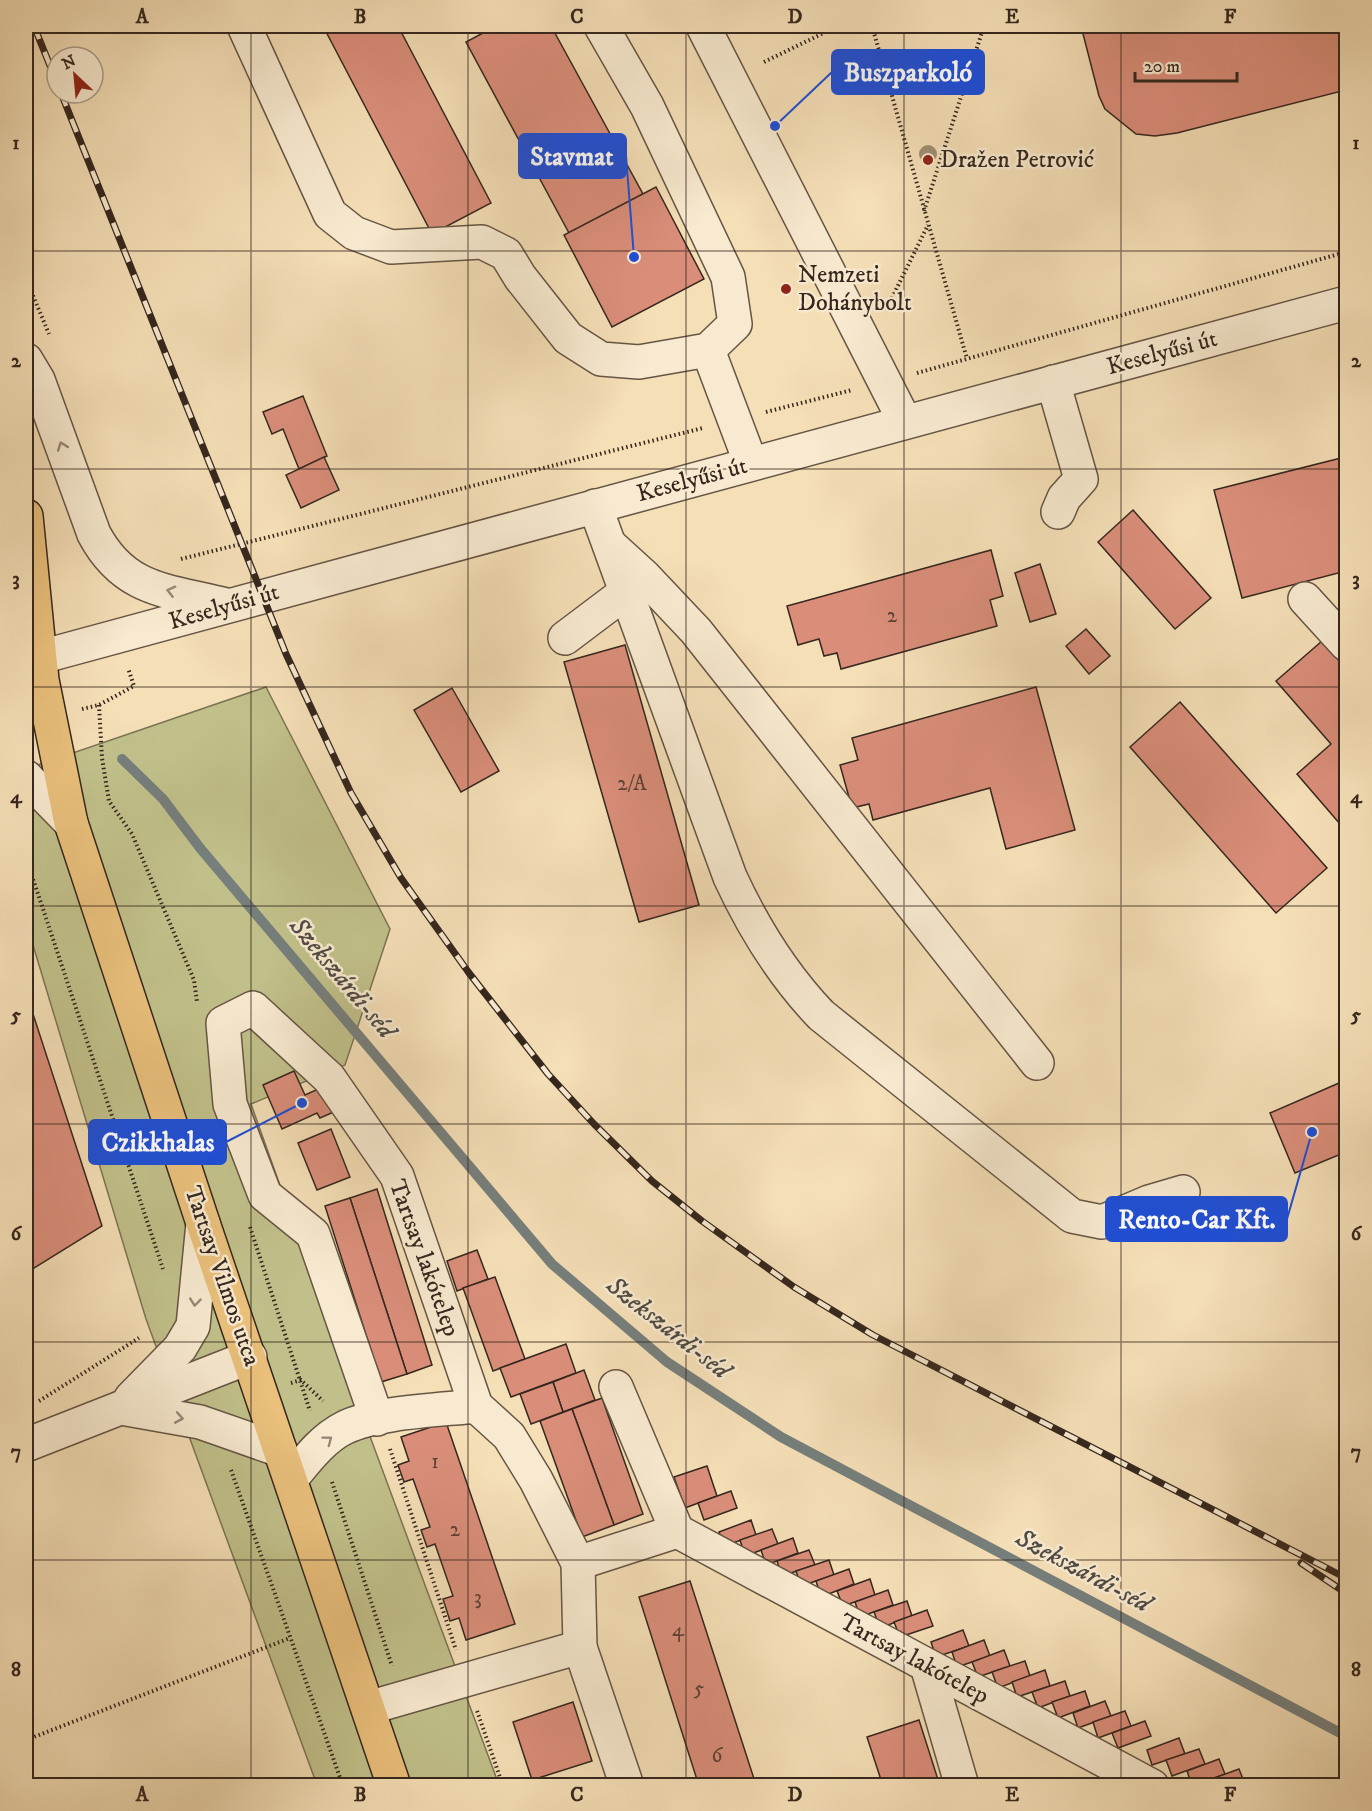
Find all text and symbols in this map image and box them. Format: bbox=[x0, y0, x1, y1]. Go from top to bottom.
text: A bbox=[135, 5, 150, 30]
text: B bbox=[354, 5, 366, 30]
text: C bbox=[570, 5, 584, 30]
text: D bbox=[788, 5, 803, 30]
text: E bbox=[1005, 5, 1019, 30]
text: F bbox=[1224, 5, 1237, 30]
north arrow bbox=[45, 45, 105, 105]
scale bar bbox=[1135, 45, 1237, 83]
callout: Buszparkoló bbox=[832, 50, 984, 94]
text: N bbox=[59, 51, 79, 74]
text: 20 m bbox=[1144, 56, 1180, 78]
text: Buszparkoló bbox=[844, 57, 972, 90]
text: 1 bbox=[12, 131, 20, 156]
text: 1 bbox=[1352, 131, 1360, 156]
callout: Stavmat bbox=[519, 134, 626, 178]
text: Stavmat bbox=[530, 141, 614, 174]
place label: Dražen Petrović bbox=[940, 145, 1094, 175]
marker: Dražen Petrović bbox=[921, 153, 935, 167]
place label: Nemzeti Dohánybolt bbox=[798, 260, 912, 318]
marker: Nemzeti Dohánybolt bbox=[779, 282, 793, 296]
street label: Keselyűsi út bbox=[1104, 324, 1221, 382]
text: 2 bbox=[11, 349, 22, 374]
text: 2 bbox=[1351, 349, 1362, 374]
one-way arrow bbox=[56, 441, 69, 452]
street label: Keselyűsi út bbox=[634, 451, 751, 509]
text: 3 bbox=[12, 567, 20, 592]
text: 3 bbox=[1352, 567, 1360, 592]
street label: Keselyűsi út bbox=[166, 577, 283, 637]
one-way arrow bbox=[166, 586, 177, 598]
house number: 2 bbox=[887, 603, 898, 629]
house number: 2/A bbox=[617, 771, 647, 797]
text: 4 bbox=[10, 785, 23, 810]
text: 4 bbox=[1350, 785, 1363, 810]
water label: Szekszárdi-séd bbox=[281, 910, 405, 1048]
text: 5 bbox=[10, 1003, 21, 1028]
text: 5 bbox=[1350, 1003, 1361, 1028]
callout: Czikkhalas bbox=[89, 1120, 226, 1164]
text: Czikkhalas bbox=[101, 1127, 215, 1160]
street label: Tartsay lakótelep bbox=[382, 1175, 466, 1341]
street label: Tartsay Vilmos utca bbox=[177, 1182, 267, 1371]
callout: Rento-Car Kft. bbox=[1106, 1197, 1287, 1241]
text: Rento-Car Kft. bbox=[1118, 1204, 1276, 1237]
text: 6 bbox=[11, 1222, 23, 1247]
text: 6 bbox=[1351, 1222, 1363, 1247]
water label: Szekszárdi-séd bbox=[599, 1269, 739, 1389]
one-way arrow bbox=[189, 1297, 202, 1306]
one-way arrow bbox=[174, 1411, 184, 1424]
one-way arrow bbox=[321, 1436, 332, 1447]
text: 7 bbox=[11, 1440, 21, 1465]
text: 7 bbox=[1351, 1440, 1361, 1465]
house number: 1 bbox=[431, 1449, 439, 1475]
house number: 2 bbox=[450, 1517, 461, 1543]
water label: Szekszárdi-séd bbox=[1009, 1521, 1159, 1622]
house number: 3 bbox=[474, 1585, 482, 1611]
street label: Tartsay lakótelep bbox=[834, 1607, 994, 1711]
house number: 4 bbox=[672, 1617, 685, 1643]
text: 8 bbox=[11, 1658, 21, 1683]
text: 8 bbox=[1351, 1658, 1361, 1683]
house number: 5 bbox=[694, 1676, 704, 1702]
house number: 6 bbox=[712, 1743, 724, 1769]
text: A bbox=[135, 1783, 150, 1808]
text: B bbox=[354, 1783, 366, 1808]
text: C bbox=[570, 1783, 584, 1808]
text: D bbox=[788, 1783, 803, 1808]
text: E bbox=[1005, 1783, 1019, 1808]
text: F bbox=[1224, 1783, 1237, 1808]

